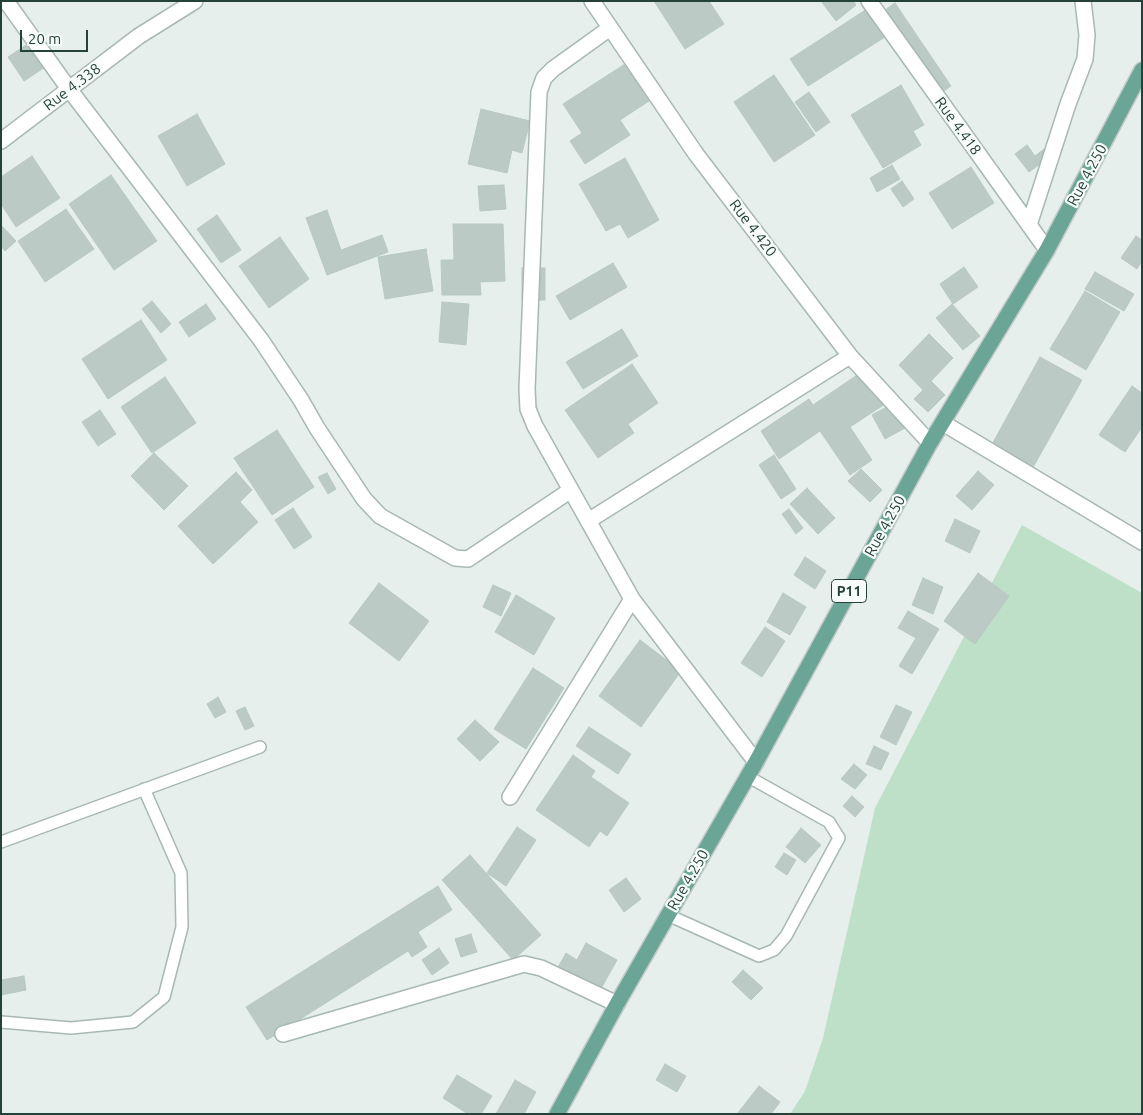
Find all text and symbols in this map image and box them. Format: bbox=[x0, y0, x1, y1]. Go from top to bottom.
scale bar bbox=[22, 20, 90, 52]
text: 20 m bbox=[28, 30, 61, 47]
street label: Rue 4.338 bbox=[40, 60, 104, 114]
street label: Rue 4.418 bbox=[931, 94, 985, 158]
street label: Rue 4.250 bbox=[1063, 141, 1111, 209]
street label: Rue 4.420 bbox=[726, 196, 780, 260]
street label: Rue 4.250 bbox=[861, 492, 909, 560]
road number: P11 bbox=[832, 580, 866, 602]
street label: Rue 4.250 bbox=[663, 846, 713, 914]

